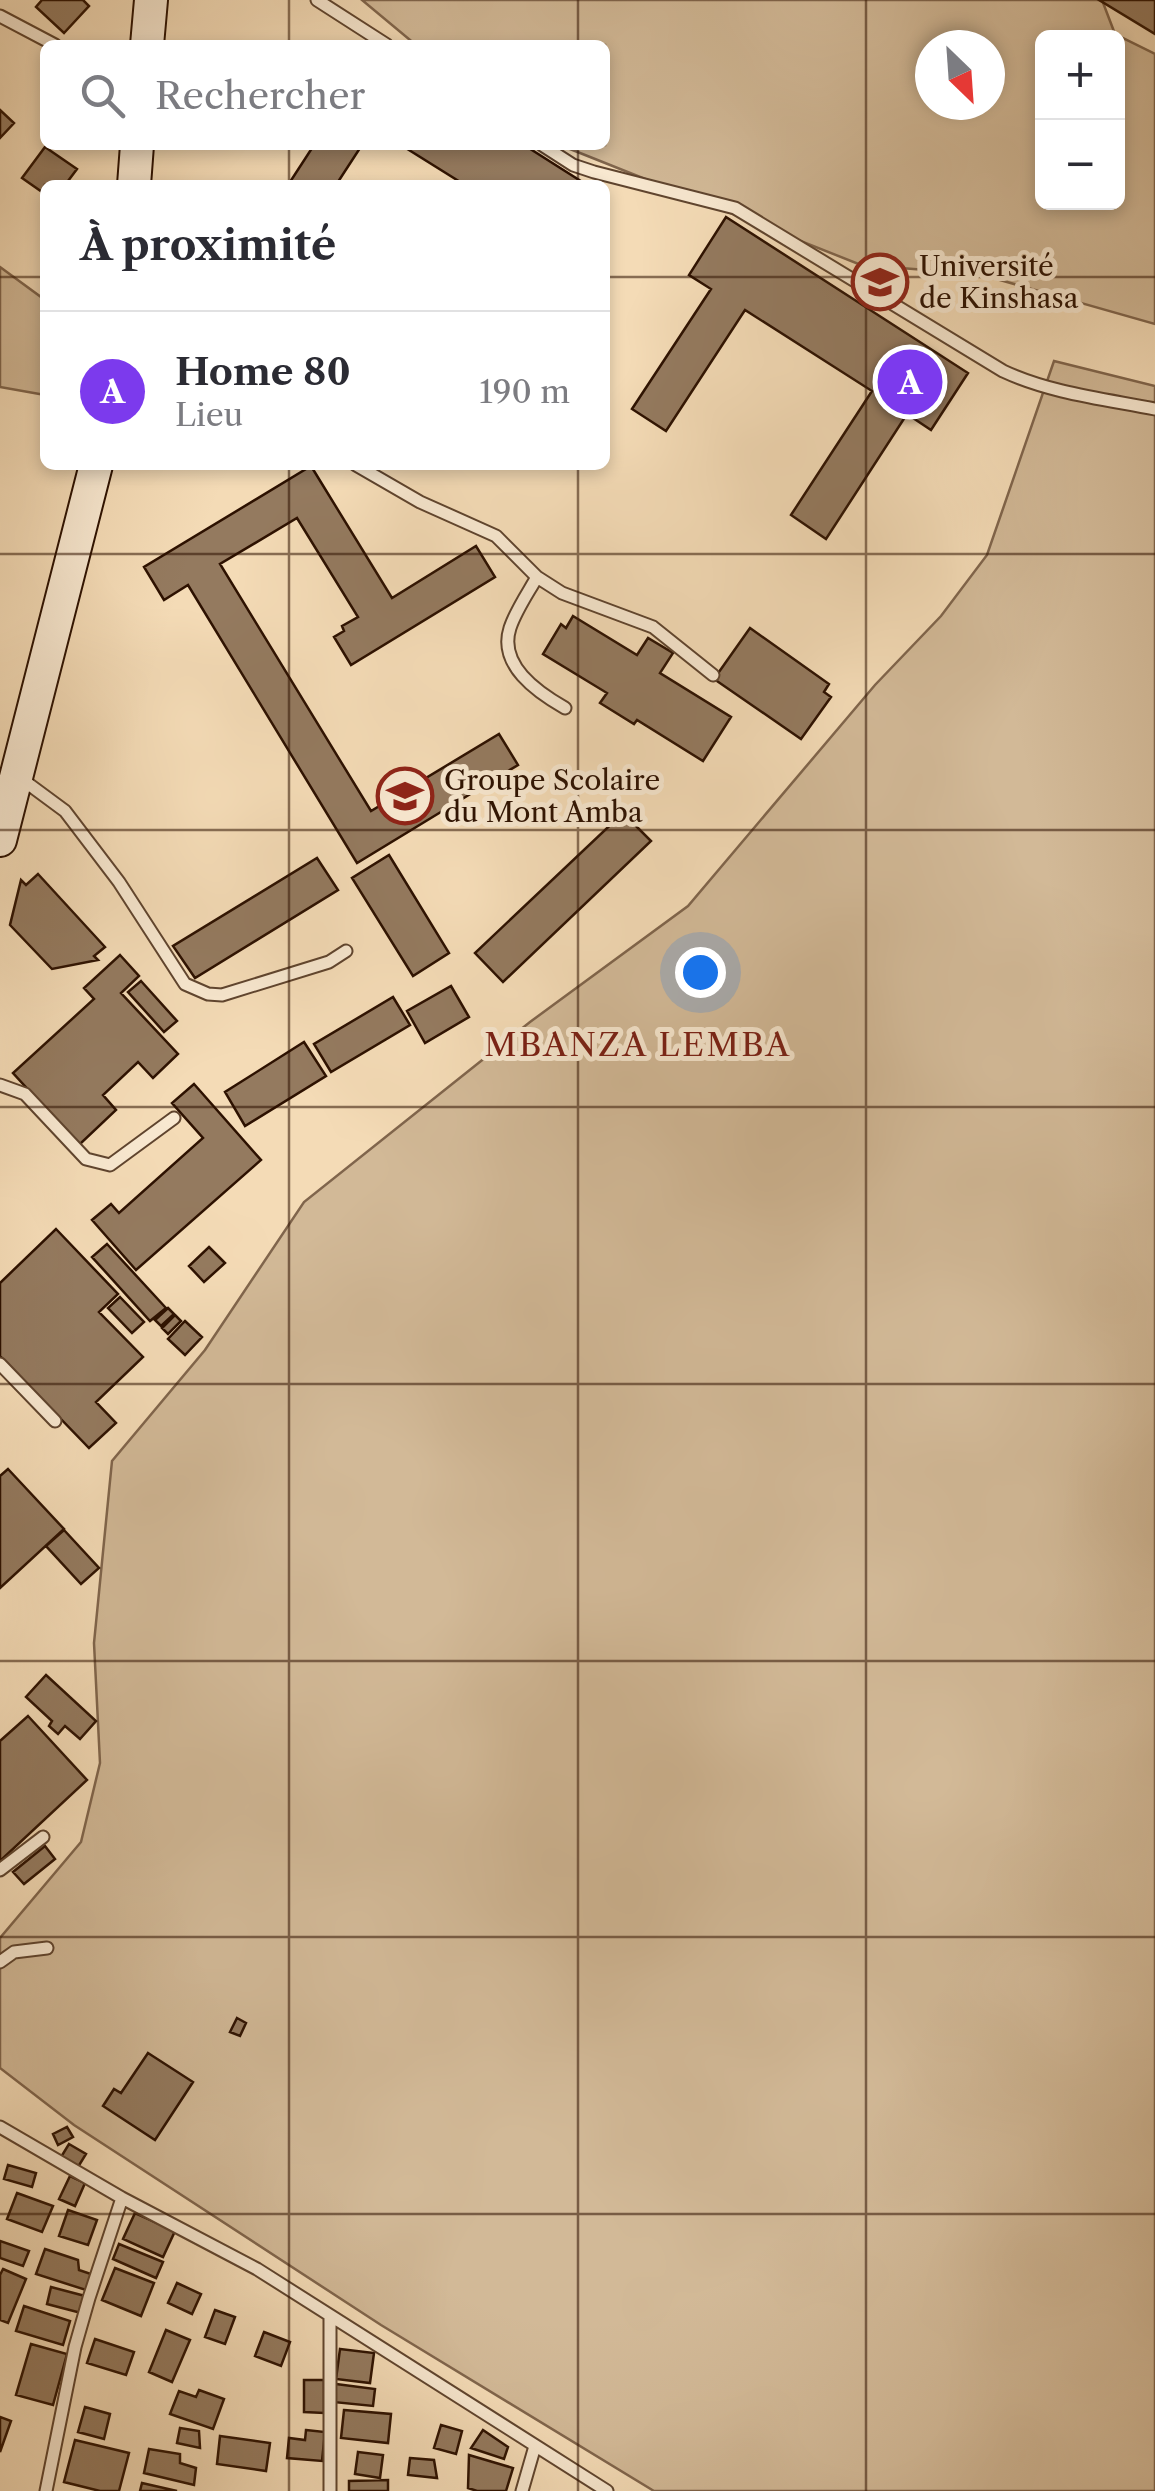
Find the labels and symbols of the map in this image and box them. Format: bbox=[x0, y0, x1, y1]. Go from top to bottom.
north arrow bbox=[915, 30, 1005, 120]
place label: Université de Kinshasa bbox=[919, 249, 1079, 315]
school or university icon: Université de Kinshasa bbox=[850, 252, 910, 312]
pin: A bbox=[878, 344, 942, 420]
place label: Groupe Scolaire du Mont Amba bbox=[444, 763, 660, 829]
school or university icon: Groupe Scolaire du Mont Amba bbox=[375, 766, 435, 826]
your location bbox=[675, 947, 726, 998]
district label: MBANZA LEMBA bbox=[484, 1025, 792, 1064]

